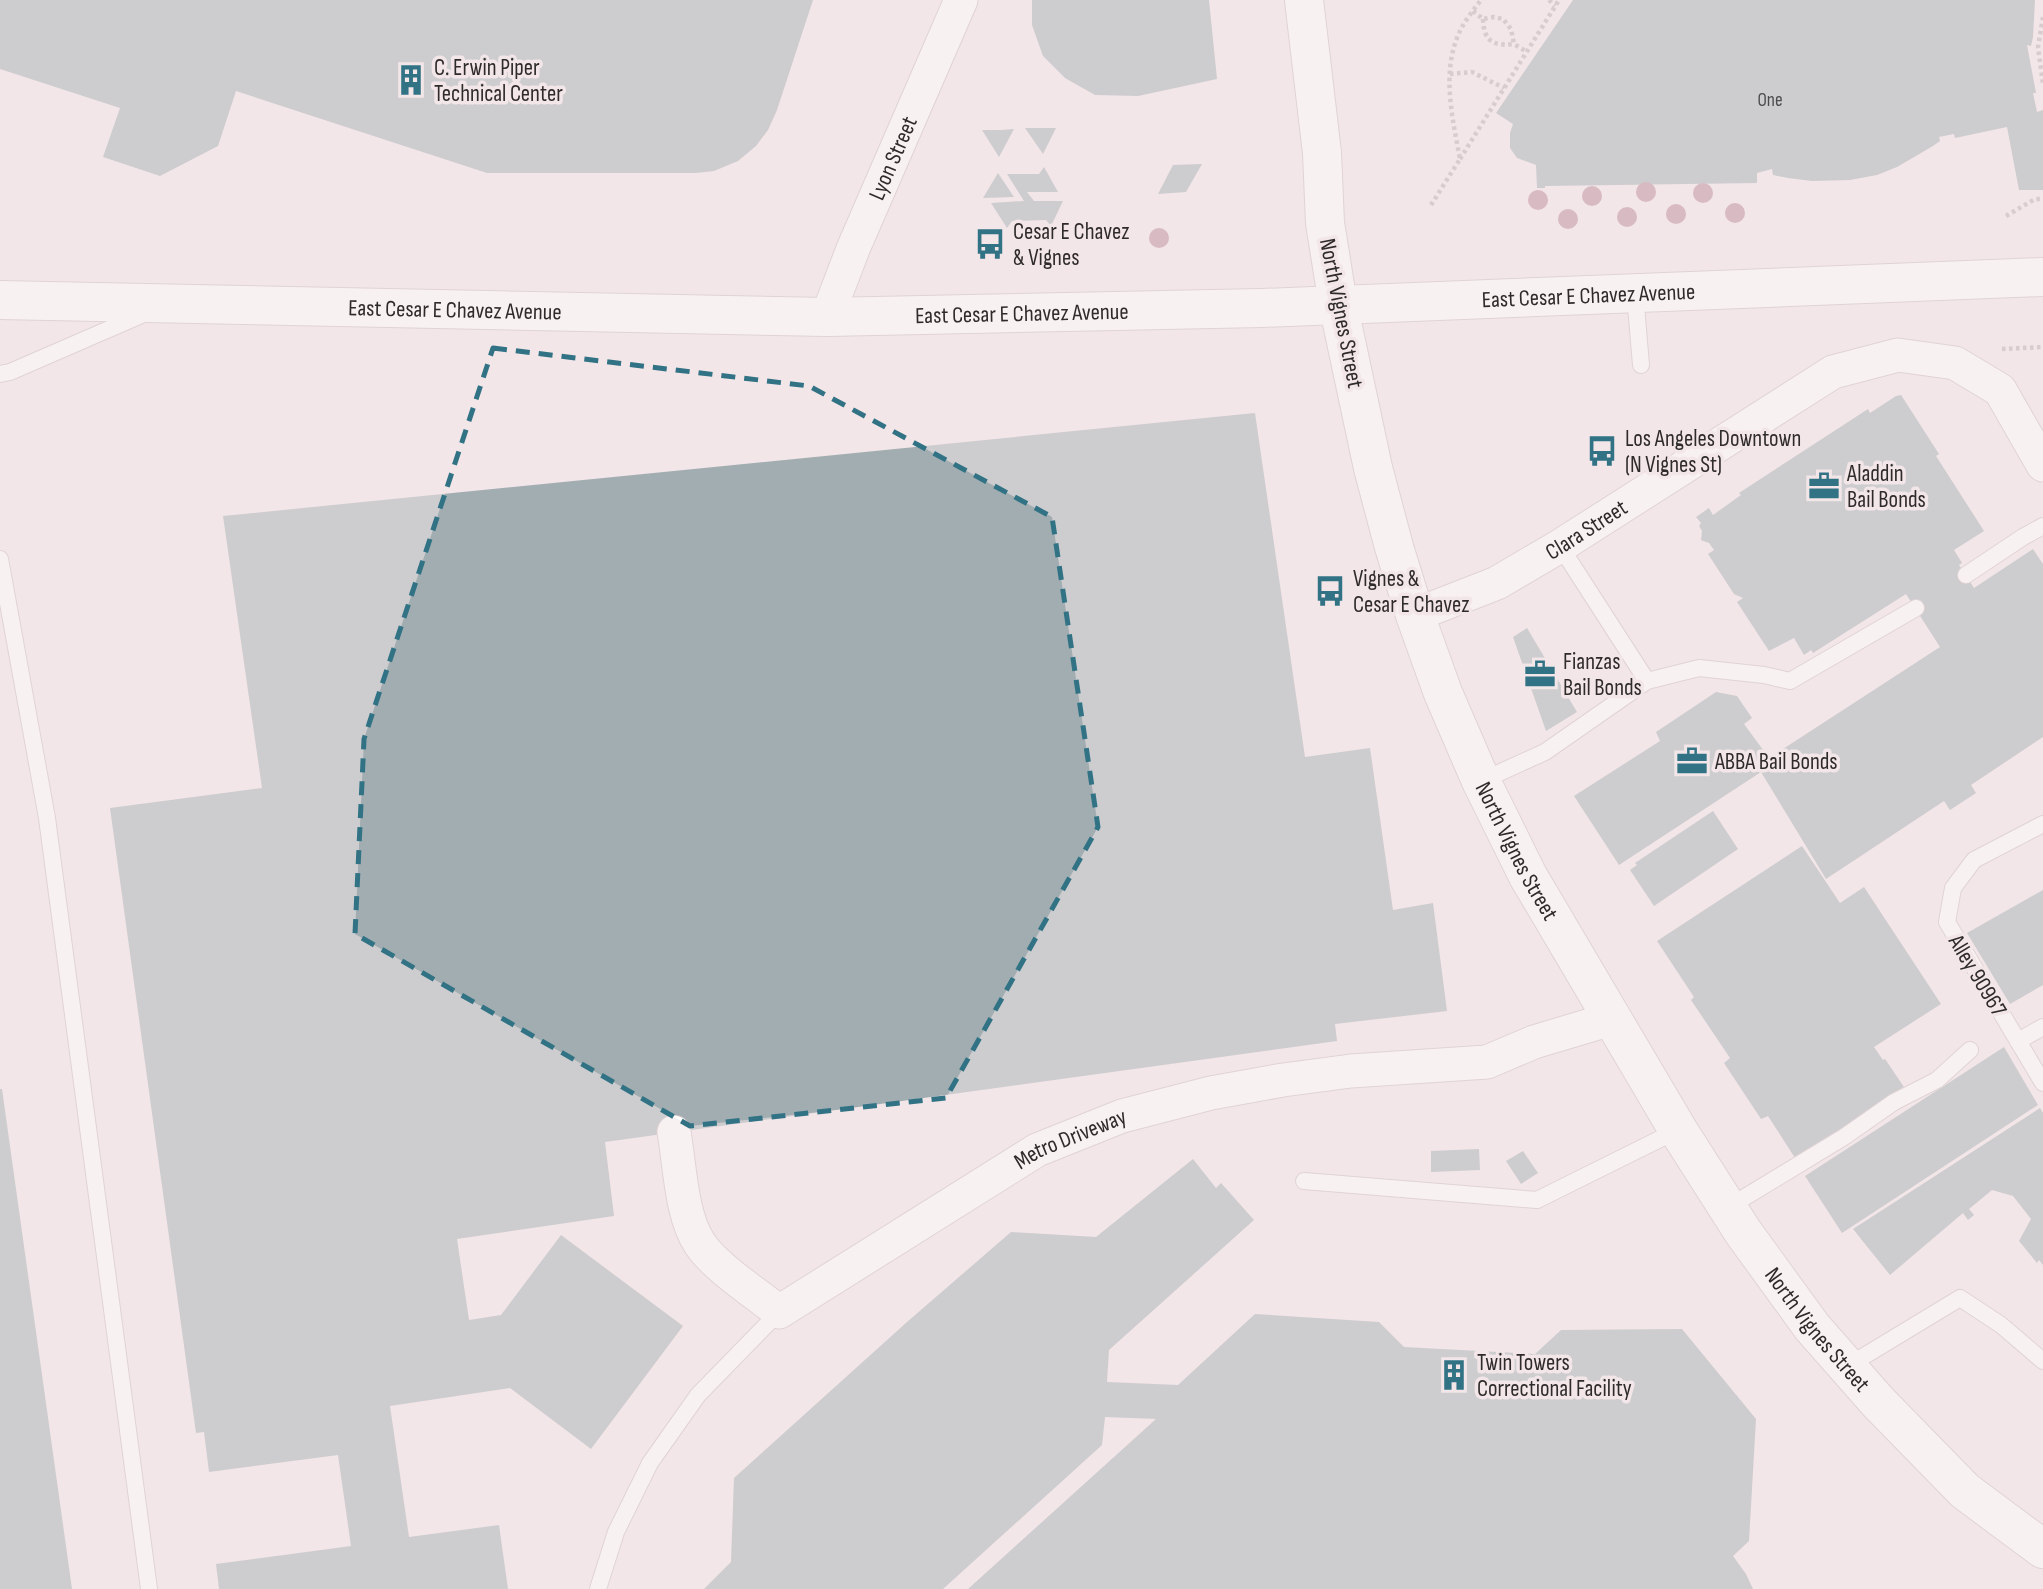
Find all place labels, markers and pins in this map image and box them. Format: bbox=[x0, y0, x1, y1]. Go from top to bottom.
place label: C. Erwin Piper Technical Center bbox=[434, 54, 563, 108]
building icon: C. Erwin Piper Technical Center bbox=[394, 63, 428, 97]
place label: Cesar E Chavez & Vignes bbox=[1013, 218, 1130, 272]
bus stop icon: Cesar E Chavez & Vignes bbox=[973, 227, 1007, 261]
place label: Los Angeles Downtown (N Vignes St) bbox=[1625, 425, 1801, 479]
bus stop icon: Los Angeles Downtown (N Vignes St) bbox=[1585, 434, 1619, 468]
place label: Aladdin Bail Bonds bbox=[1846, 460, 1926, 514]
office icon: Aladdin Bail Bonds bbox=[1807, 469, 1841, 503]
place label: Vignes & Cesar E Chavez bbox=[1353, 565, 1470, 619]
bus stop icon: Vignes & Cesar E Chavez bbox=[1313, 574, 1347, 608]
place label: Fianzas Bail Bonds bbox=[1563, 648, 1642, 702]
office icon: Fianzas Bail Bonds bbox=[1523, 657, 1557, 691]
office icon: ABBA Bail Bonds bbox=[1675, 744, 1709, 778]
place label: ABBA Bail Bonds bbox=[1714, 748, 1838, 776]
place label: Twin Towers Correctional Facility bbox=[1477, 1349, 1632, 1403]
building icon: Twin Towers Correctional Facility bbox=[1437, 1358, 1471, 1392]

